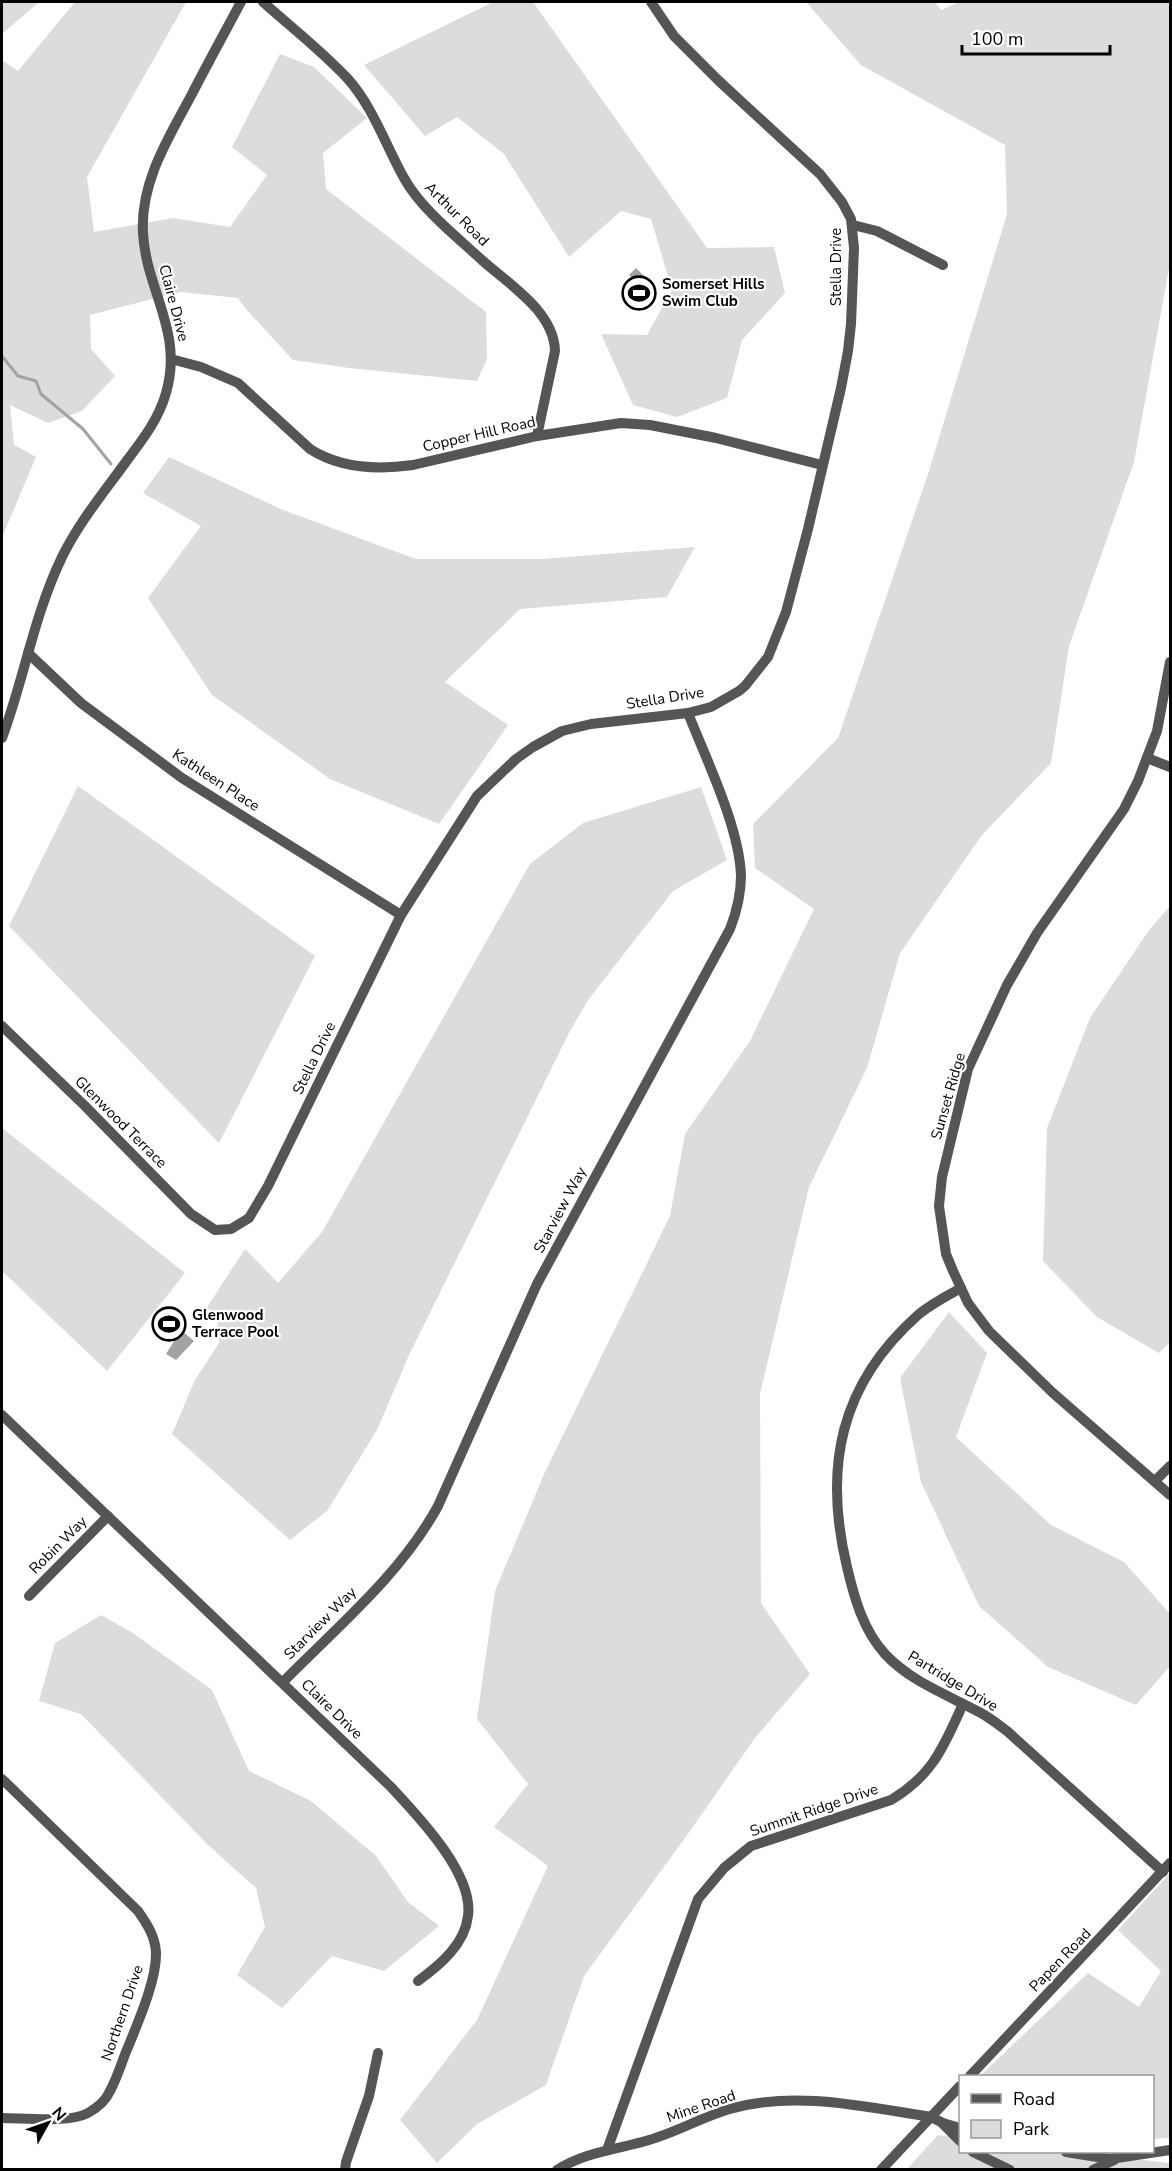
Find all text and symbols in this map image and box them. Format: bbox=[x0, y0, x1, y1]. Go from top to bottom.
scale bar bbox=[962, 18, 1110, 56]
text: 100 m bbox=[971, 27, 1023, 51]
street label: Arthur Road bbox=[421, 178, 493, 250]
street label: Stella Drive bbox=[826, 228, 846, 306]
street label: Claire Drive bbox=[154, 262, 194, 344]
place label: Somerset Hills Swim Club bbox=[662, 274, 765, 311]
sports icon: Somerset Hills Swim Club bbox=[621, 275, 657, 311]
street label: Copper Hill Road bbox=[421, 411, 537, 457]
street label: Stella Drive bbox=[625, 682, 705, 714]
street label: Kathleen Place bbox=[168, 744, 264, 816]
street label: Stella Drive bbox=[288, 1018, 340, 1098]
street label: Sunset Ridge bbox=[926, 1050, 970, 1142]
street label: Glenwood Terrace bbox=[71, 1072, 171, 1172]
street label: Starview Way bbox=[529, 1163, 591, 1257]
place label: Glenwood Terrace Pool bbox=[192, 1305, 279, 1342]
sports icon: Glenwood Terrace Pool bbox=[151, 1306, 187, 1342]
street label: Robin Way bbox=[25, 1512, 91, 1578]
street label: Starview Way bbox=[279, 1582, 361, 1664]
street label: Partridge Drive bbox=[904, 1646, 1002, 1716]
street label: Claire Drive bbox=[297, 1674, 367, 1744]
street label: Summit Ridge Drive bbox=[747, 1779, 881, 1841]
street label: Papen Road bbox=[1025, 1924, 1095, 1996]
street label: Northern Drive bbox=[96, 1962, 148, 2064]
legend bbox=[959, 2075, 1154, 2153]
street label: Mine Road bbox=[664, 2085, 738, 2127]
text: Road bbox=[1013, 2087, 1055, 2111]
north arrow bbox=[18, 2093, 78, 2153]
text: N bbox=[46, 2102, 71, 2126]
text: Park bbox=[1013, 2117, 1050, 2141]

